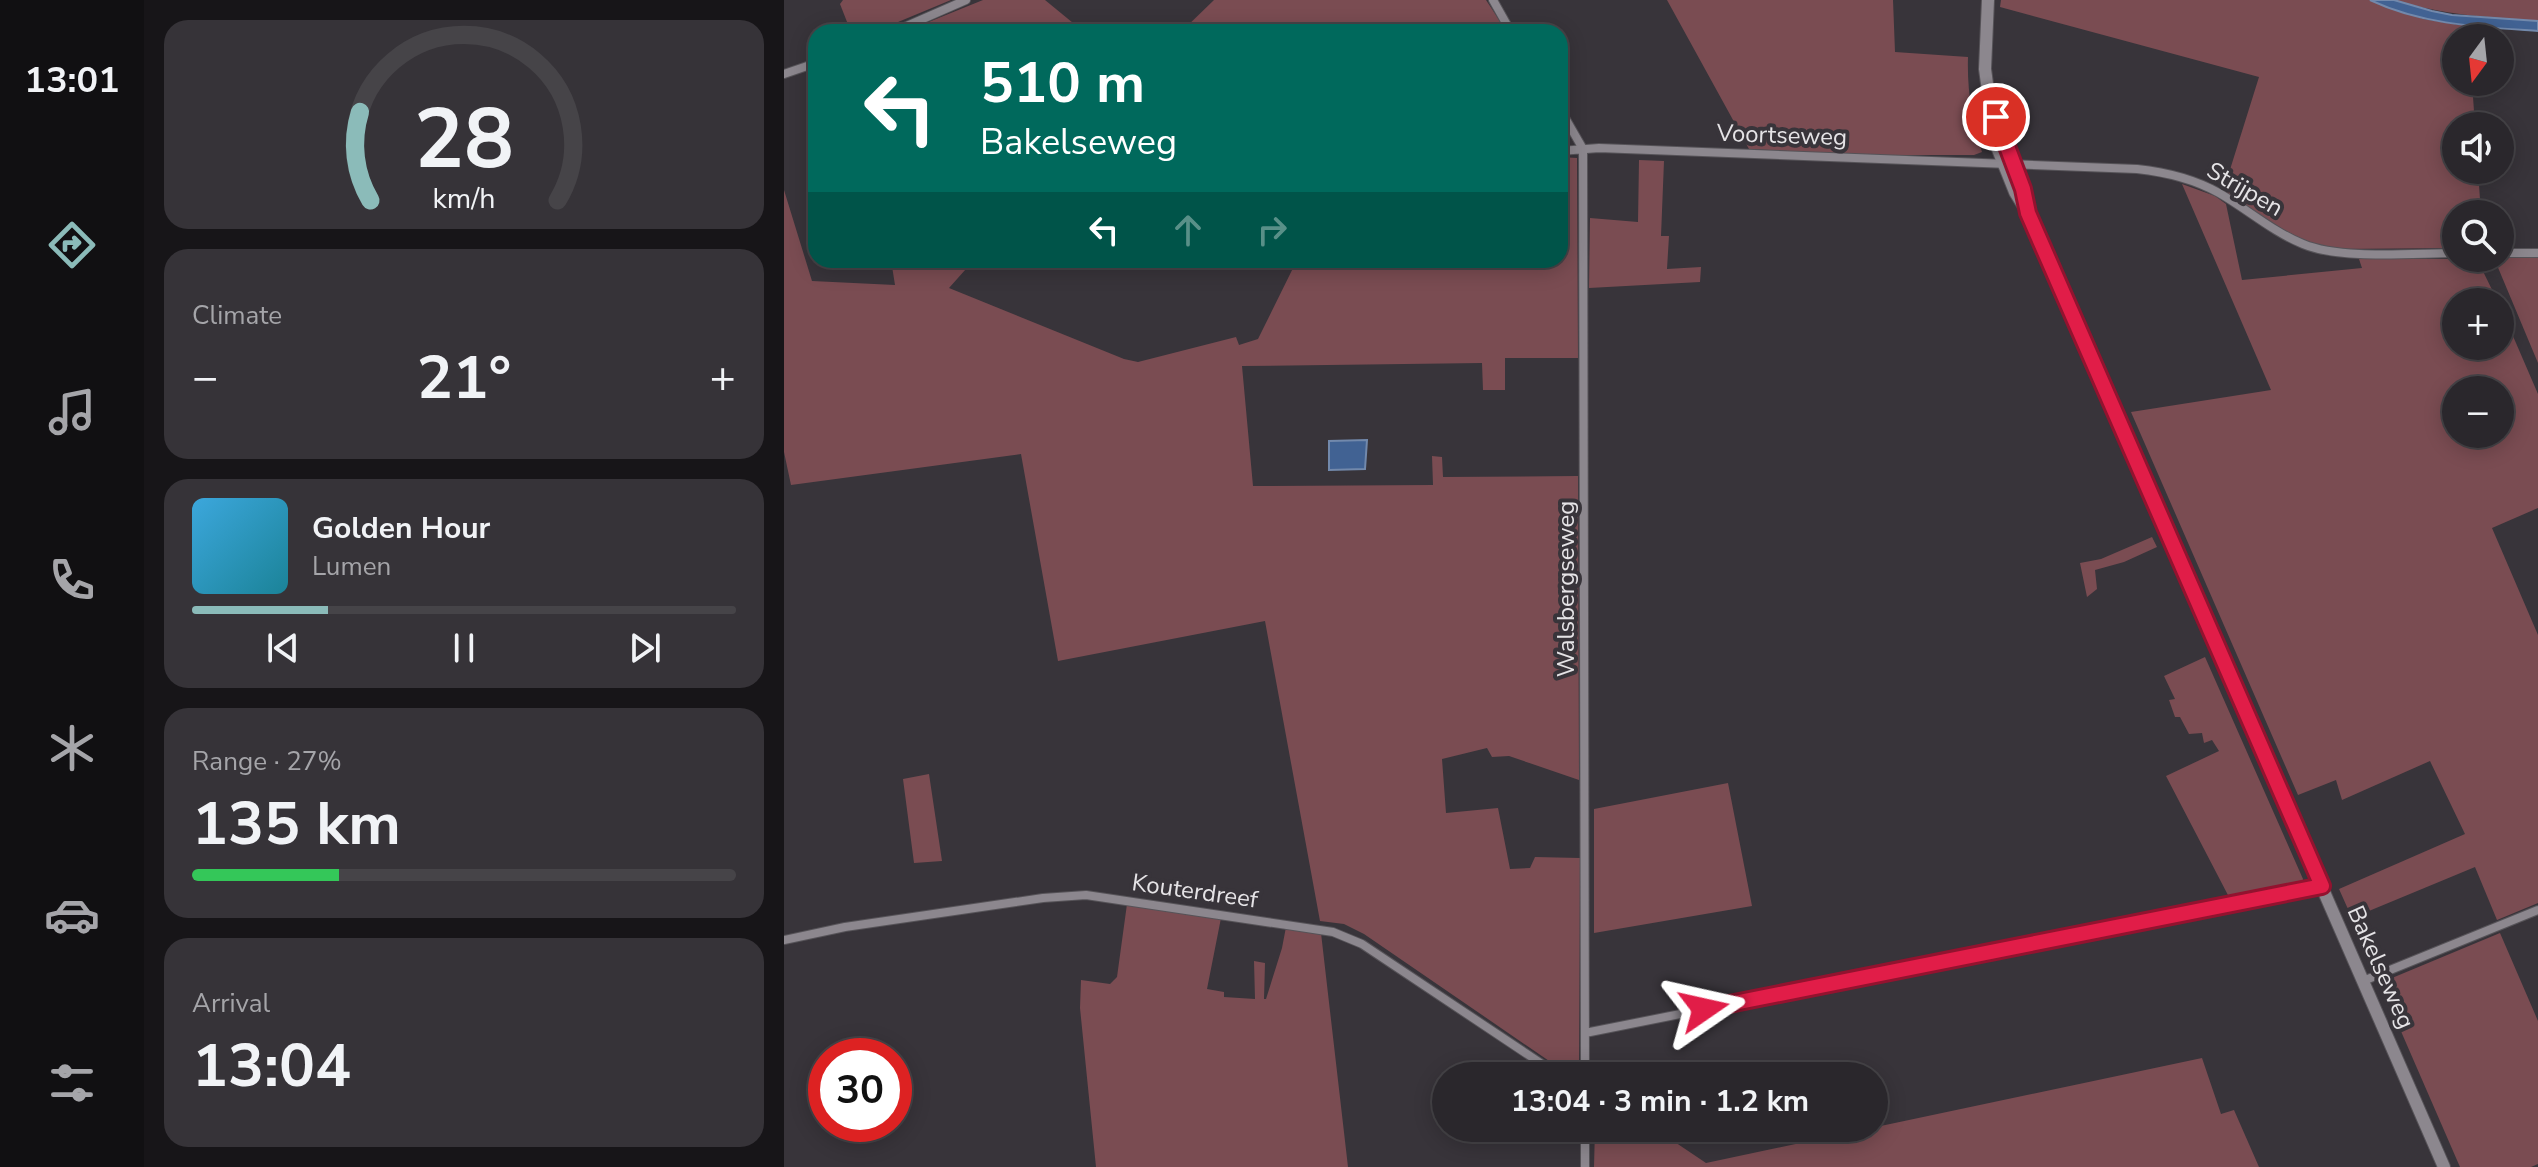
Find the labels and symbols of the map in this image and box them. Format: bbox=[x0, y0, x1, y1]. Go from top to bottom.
north arrow bbox=[2442, 24, 2514, 96]
pin bbox=[1962, 83, 2030, 151]
street label: Voortseweg bbox=[1715, 117, 1848, 153]
street label: Strijpen bbox=[2201, 154, 2289, 224]
street label: Walsbergseweg bbox=[1550, 501, 1582, 677]
street label: Kouterdreef bbox=[1130, 866, 1261, 916]
street label: Bakelseweg bbox=[2340, 900, 2422, 1034]
position arrow bbox=[1662, 967, 1746, 1051]
speed limit sign: 30 bbox=[808, 1038, 912, 1142]

